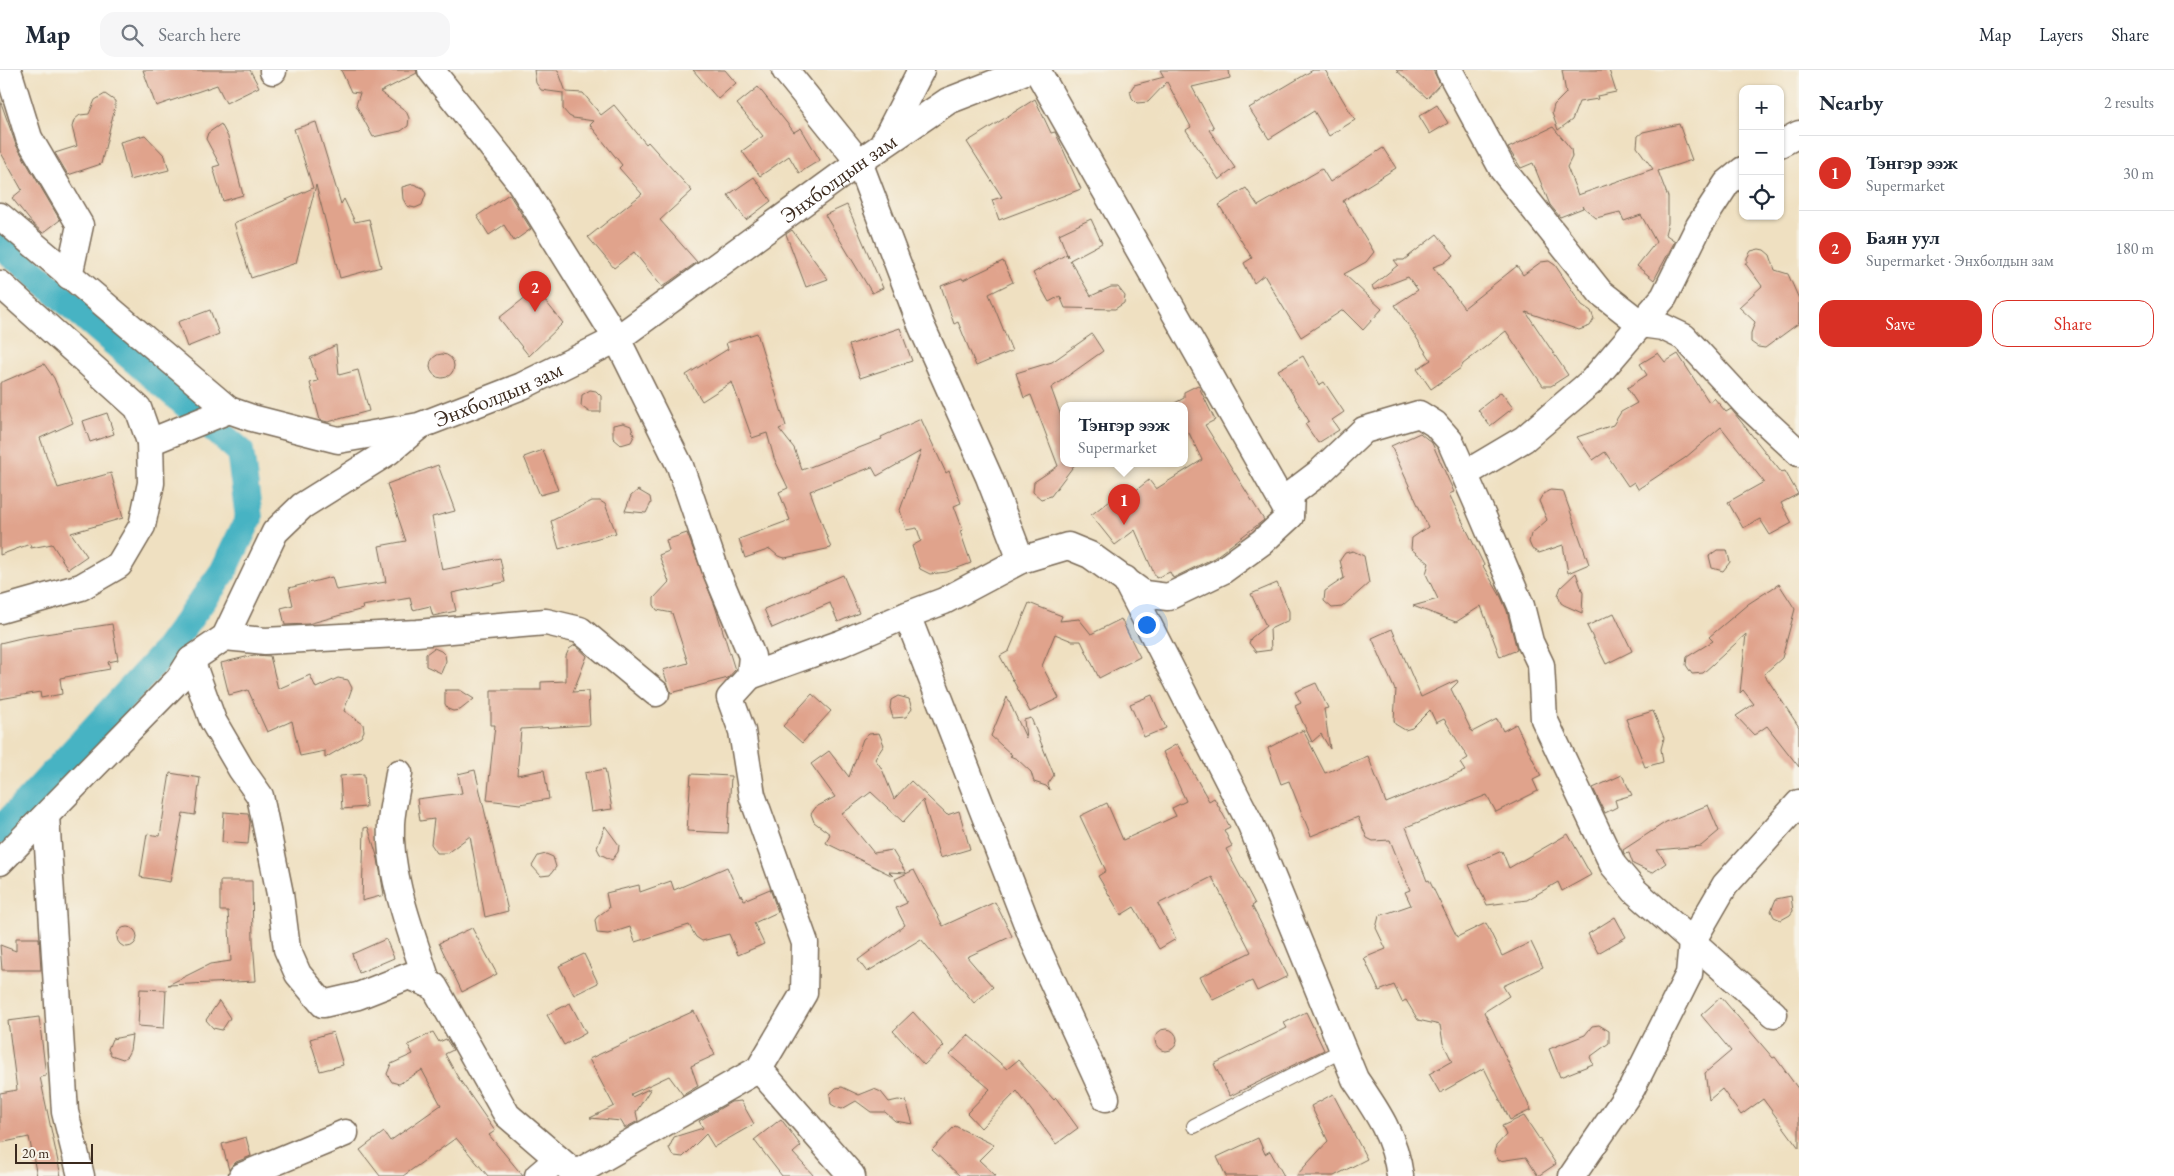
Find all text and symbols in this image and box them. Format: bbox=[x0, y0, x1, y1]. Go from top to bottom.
search box bbox=[100, 12, 450, 57]
text: Map bbox=[25, 19, 70, 50]
icon: search bbox=[118, 21, 146, 49]
text: Search here bbox=[158, 22, 241, 47]
text: Map bbox=[1979, 23, 2011, 46]
text: Layers bbox=[2039, 23, 2083, 46]
text: Share bbox=[2111, 23, 2149, 46]
map controls bbox=[1739, 85, 1784, 220]
button: + bbox=[1739, 85, 1784, 130]
text: Nearby bbox=[1819, 89, 1883, 116]
text: 2 results bbox=[2104, 92, 2154, 113]
street label: Энхболдын зам bbox=[774, 126, 902, 230]
button: − bbox=[1739, 130, 1784, 175]
text: Тэнгэр ээж bbox=[1866, 150, 1958, 175]
text: 1 bbox=[1831, 163, 1839, 184]
text: 30 m bbox=[2123, 163, 2154, 184]
button: locate bbox=[1739, 175, 1784, 220]
text: Supermarket bbox=[1866, 175, 1945, 196]
text: Баян уул bbox=[1866, 225, 1940, 250]
text: 2 bbox=[1831, 238, 1839, 259]
text: 180 m bbox=[2115, 238, 2154, 259]
text: Supermarket · Энхболдын зам bbox=[1866, 250, 2054, 271]
pin: 2 bbox=[519, 271, 551, 312]
button: Save bbox=[1819, 300, 1982, 347]
button: Share bbox=[1992, 300, 2154, 347]
street label: Энхболдын зам bbox=[429, 354, 567, 433]
popup bbox=[1060, 402, 1188, 467]
text: Тэнгэр ээж bbox=[1078, 412, 1170, 437]
text: Supermarket bbox=[1078, 437, 1157, 458]
pin: 1 bbox=[1108, 484, 1140, 525]
your location bbox=[1134, 612, 1160, 638]
scale bar bbox=[15, 1141, 92, 1164]
text: 20 m bbox=[22, 1144, 49, 1162]

